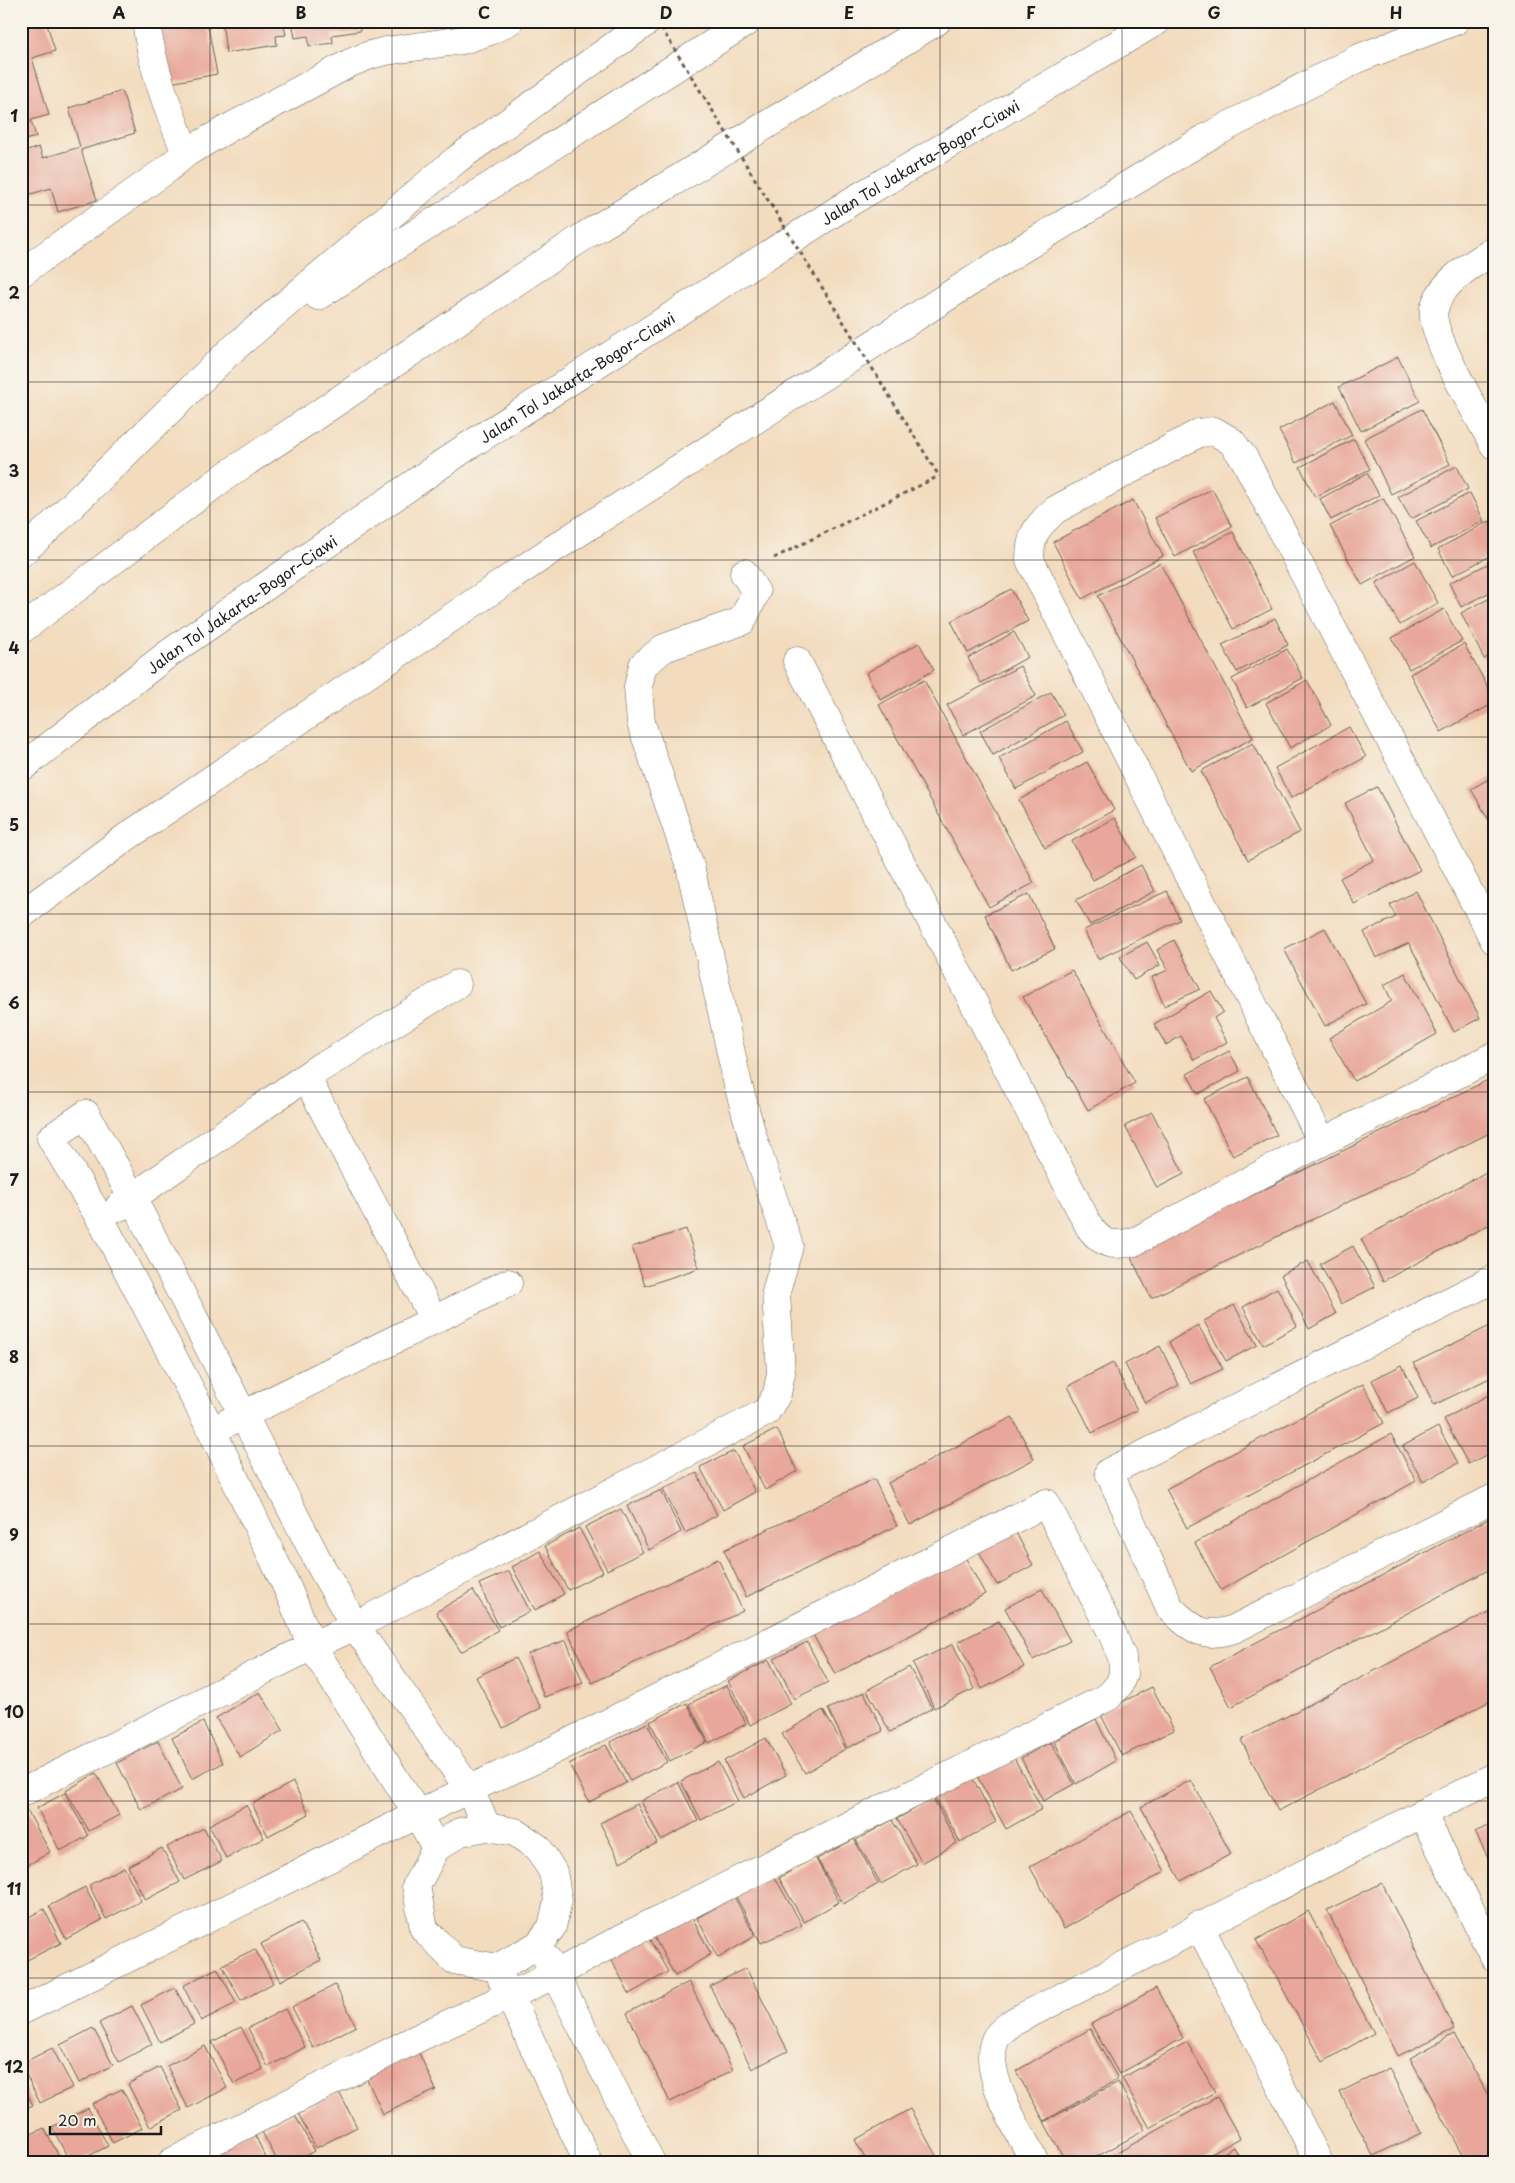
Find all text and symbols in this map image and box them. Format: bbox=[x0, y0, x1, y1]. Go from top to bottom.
text: A bbox=[113, 0, 126, 24]
text: B bbox=[296, 0, 307, 24]
text: C bbox=[478, 0, 490, 24]
text: D bbox=[660, 0, 672, 24]
text: E bbox=[844, 0, 854, 24]
text: F bbox=[1026, 0, 1036, 24]
text: G bbox=[1207, 0, 1221, 24]
text: H bbox=[1390, 0, 1402, 24]
street label: Jalan Tol Jakarta–Bogor–Ciawi bbox=[816, 93, 1024, 230]
text: 1 bbox=[10, 103, 18, 127]
text: 2 bbox=[8, 280, 20, 304]
street label: Jalan Tol Jakarta–Bogor–Ciawi bbox=[474, 306, 679, 448]
text: 3 bbox=[9, 458, 19, 482]
street label: Jalan Tol Jakarta–Bogor–Ciawi bbox=[141, 529, 341, 678]
text: 4 bbox=[9, 635, 20, 659]
text: 5 bbox=[9, 812, 19, 836]
text: 6 bbox=[8, 990, 20, 1014]
text: 7 bbox=[9, 1167, 19, 1191]
text: 8 bbox=[9, 1344, 19, 1368]
text: 9 bbox=[9, 1522, 19, 1546]
text: 10 bbox=[4, 1699, 24, 1723]
text: 11 bbox=[7, 1876, 21, 1900]
text: 12 bbox=[5, 2054, 23, 2078]
scale bar bbox=[50, 2103, 161, 2135]
text: 20 m bbox=[58, 2108, 97, 2131]

